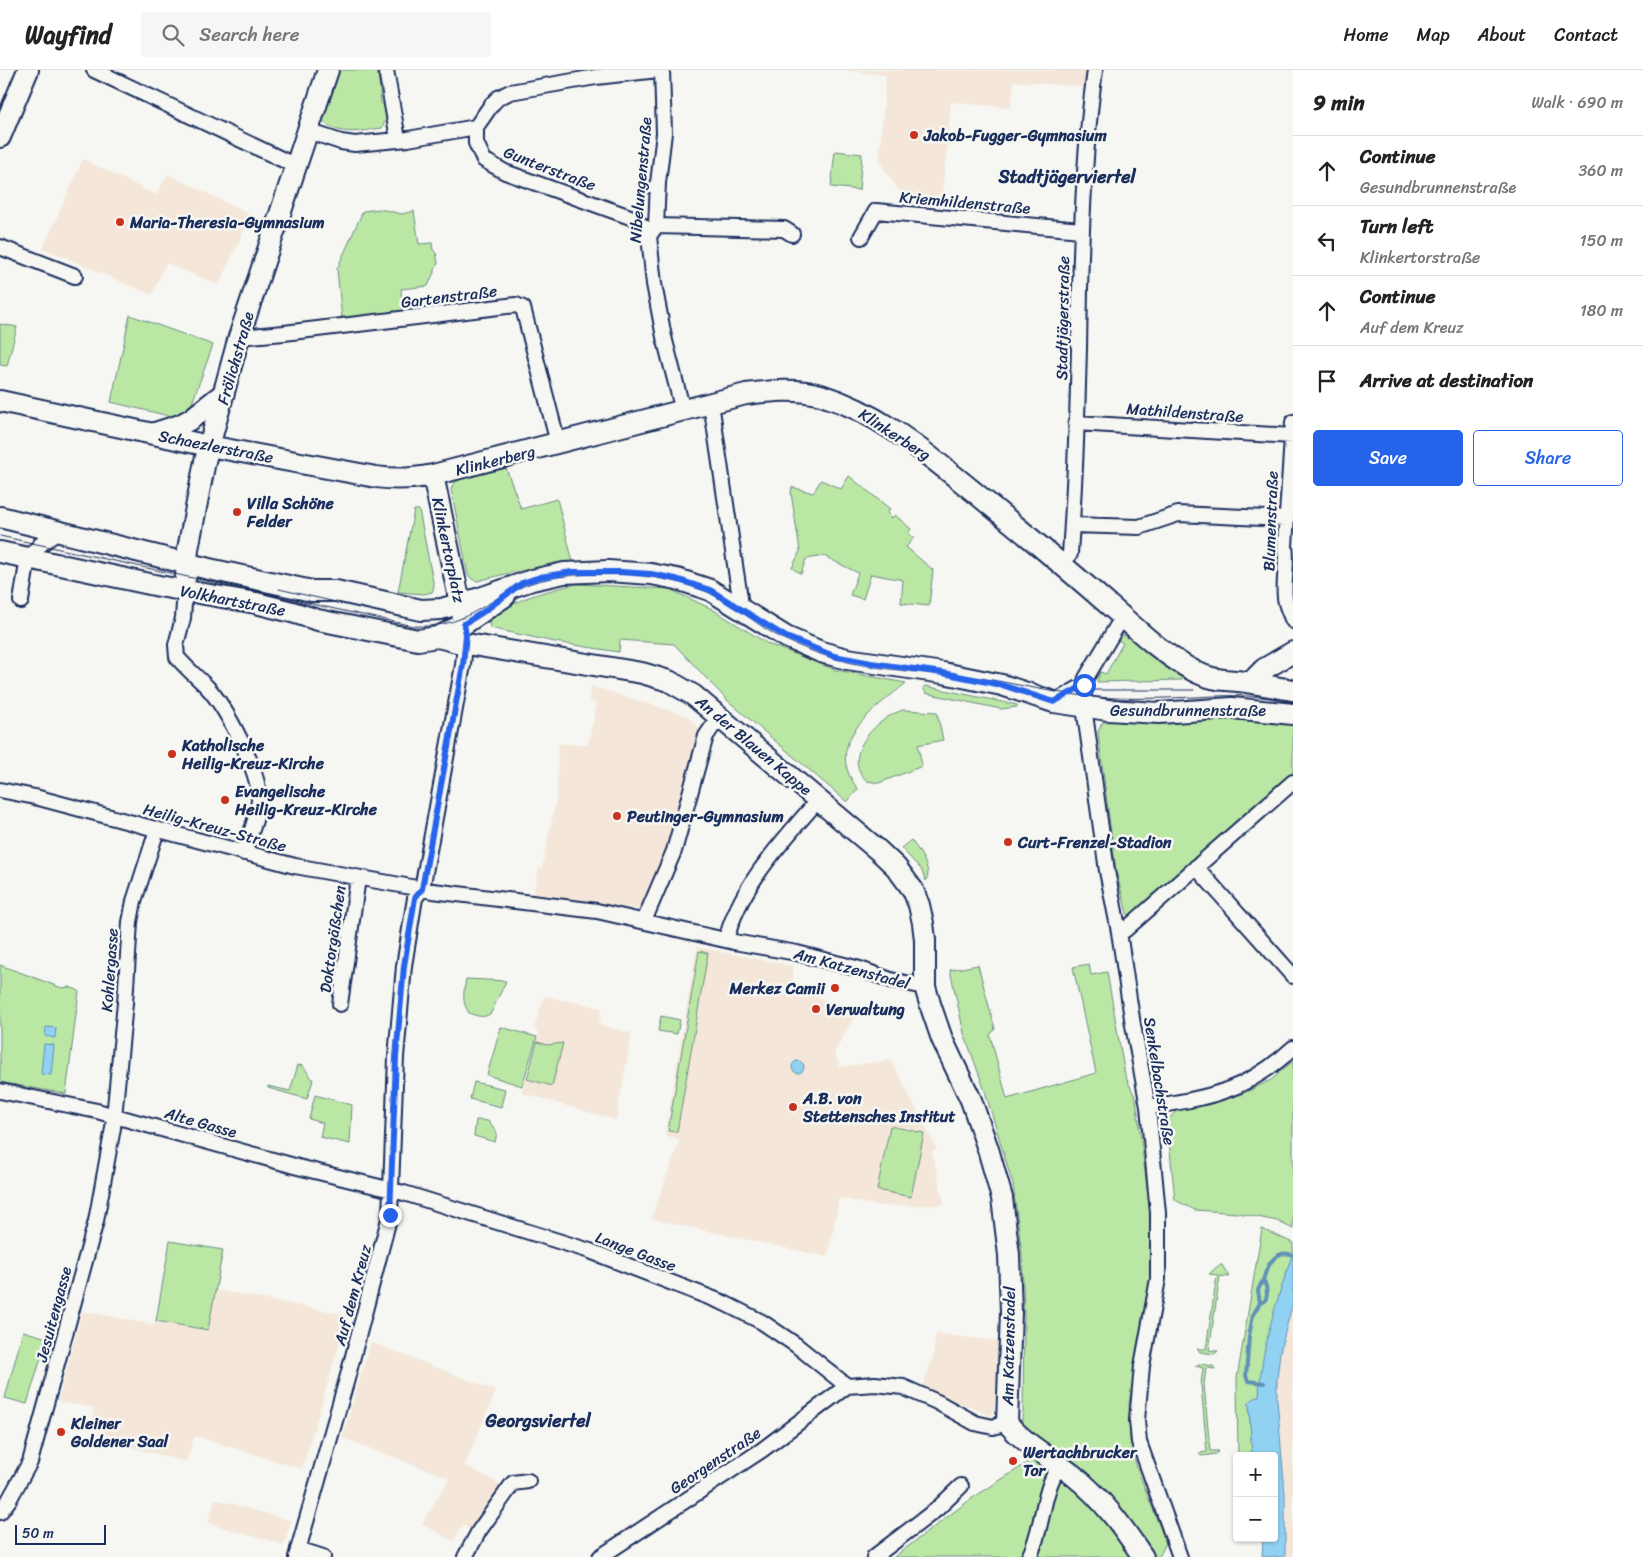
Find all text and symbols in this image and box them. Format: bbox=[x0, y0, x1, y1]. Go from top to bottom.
search box bbox=[141, 12, 491, 57]
text: Wayfind bbox=[25, 14, 111, 56]
text: Search here bbox=[199, 18, 299, 51]
text: Home bbox=[1344, 19, 1389, 51]
text: Map bbox=[1417, 19, 1450, 51]
text: About bbox=[1478, 19, 1526, 51]
text: Contact bbox=[1554, 19, 1618, 51]
icon: search bbox=[159, 21, 187, 49]
text: 9 min bbox=[1313, 84, 1365, 122]
text: Walk · 690 m bbox=[1531, 88, 1623, 117]
street label: Nibelungenstraße bbox=[621, 116, 660, 244]
place label: Jakob-Fugger-Gymnasium bbox=[923, 121, 1107, 150]
marker: Jakob-Fugger-Gymnasium bbox=[908, 129, 920, 141]
street label: Gunterstraße bbox=[499, 138, 600, 199]
text: Continue bbox=[1360, 140, 1436, 173]
text: 360 m bbox=[1579, 156, 1623, 185]
icon: ahead bbox=[1313, 157, 1341, 185]
district label: Stadtjägerviertel bbox=[997, 161, 1136, 193]
text: Gesundbrunnenstraße bbox=[1360, 173, 1516, 202]
street label: Kriemhildenstraße bbox=[898, 182, 1032, 223]
place label: Maria-Theresia-Gymnasium bbox=[129, 208, 325, 237]
text: Turn left bbox=[1360, 210, 1433, 243]
marker: Maria-Theresia-Gymnasium bbox=[114, 216, 126, 228]
text: 150 m bbox=[1580, 226, 1623, 255]
icon: left bbox=[1313, 227, 1341, 255]
text: Klinkertorstraße bbox=[1360, 243, 1480, 272]
street label: Stadtjägerstraße bbox=[1047, 256, 1078, 380]
street label: Gartenstraße bbox=[399, 276, 499, 317]
text: Continue bbox=[1360, 280, 1436, 313]
text: 180 m bbox=[1580, 296, 1623, 325]
icon: ahead bbox=[1313, 297, 1341, 325]
street label: Frölichstraße bbox=[208, 308, 263, 408]
text: Auf dem Kreuz bbox=[1360, 313, 1464, 342]
text: Arrive at destination bbox=[1360, 364, 1533, 397]
icon: arrive bbox=[1313, 367, 1341, 395]
street label: Mathildenstraße bbox=[1125, 394, 1245, 431]
street label: Klinkerberg bbox=[853, 400, 937, 469]
street label: Schaezlerstraße bbox=[156, 421, 276, 472]
button: Save bbox=[1313, 430, 1463, 486]
button: Share bbox=[1473, 430, 1623, 486]
street label: Klinkerberg bbox=[452, 437, 538, 484]
street label: Blumenstraße bbox=[1254, 470, 1287, 572]
place label: Villa Schöne Felder bbox=[246, 489, 334, 536]
street label: Klinkertorplatz bbox=[423, 495, 474, 606]
marker: Villa Schöne Felder bbox=[231, 506, 243, 518]
street label: Volkhartstraße bbox=[178, 576, 288, 625]
route start bbox=[1073, 674, 1096, 697]
street label: An der Blauen Kappe bbox=[688, 687, 819, 803]
street label: Gesundbrunnenstraße bbox=[1110, 696, 1266, 725]
place label: Katholische Heilig-Kreuz-Kirche bbox=[181, 731, 325, 778]
marker: Katholische Heilig-Kreuz-Kirche bbox=[166, 748, 178, 760]
place label: Evangelische Heilig-Kreuz-Kirche bbox=[234, 777, 378, 824]
street label: Heilig-Kreuz-Straße bbox=[140, 794, 290, 861]
marker: Evangelische Heilig-Kreuz-Kirche bbox=[219, 794, 231, 806]
place label: Peutinger-Gymnasium bbox=[627, 802, 784, 831]
marker: Peutinger-Gymnasium bbox=[611, 810, 623, 822]
place label: Curt-Frenzel-Stadion bbox=[1017, 828, 1172, 857]
marker: Curt-Frenzel-Stadion bbox=[1002, 836, 1014, 848]
street label: Doktorgäßchen bbox=[311, 883, 354, 995]
street label: Kohlergasse bbox=[92, 927, 127, 1013]
street label: Am Katzenstadel bbox=[790, 939, 914, 998]
place label: Merkez Camii bbox=[729, 974, 827, 1003]
marker: Merkez Camii bbox=[829, 982, 841, 994]
place label: Verwaltung bbox=[826, 995, 905, 1024]
marker: Verwaltung bbox=[810, 1003, 822, 1015]
street label: Senkelbachstraße bbox=[1135, 1015, 1184, 1147]
place label: A.B. von Stettensches Institut bbox=[802, 1084, 955, 1131]
street label: Alte Gasse bbox=[160, 1098, 241, 1147]
marker: A.B. von Stettensches Institut bbox=[787, 1101, 799, 1113]
route end bbox=[379, 1204, 402, 1227]
street label: Lange Gasse bbox=[591, 1223, 681, 1280]
street label: Auf dem Kreuz bbox=[325, 1241, 380, 1350]
street label: Jesuitengasse bbox=[27, 1263, 80, 1366]
street label: Am Katzenstadel bbox=[993, 1286, 1024, 1407]
district label: Georgsviertel bbox=[484, 1405, 591, 1437]
place label: Kleiner Goldener Saal bbox=[70, 1409, 170, 1456]
street label: Georgenstraße bbox=[663, 1419, 767, 1502]
marker: Kleiner Goldener Saal bbox=[55, 1426, 67, 1438]
place label: Wertachbrucker Tor bbox=[1023, 1438, 1138, 1485]
map controls bbox=[1233, 1452, 1278, 1542]
button: + bbox=[1233, 1452, 1278, 1497]
marker: Wertachbrucker Tor bbox=[1007, 1455, 1019, 1467]
button: − bbox=[1233, 1497, 1278, 1542]
text: 50 m bbox=[22, 1521, 54, 1546]
scale bar bbox=[15, 1522, 106, 1545]

